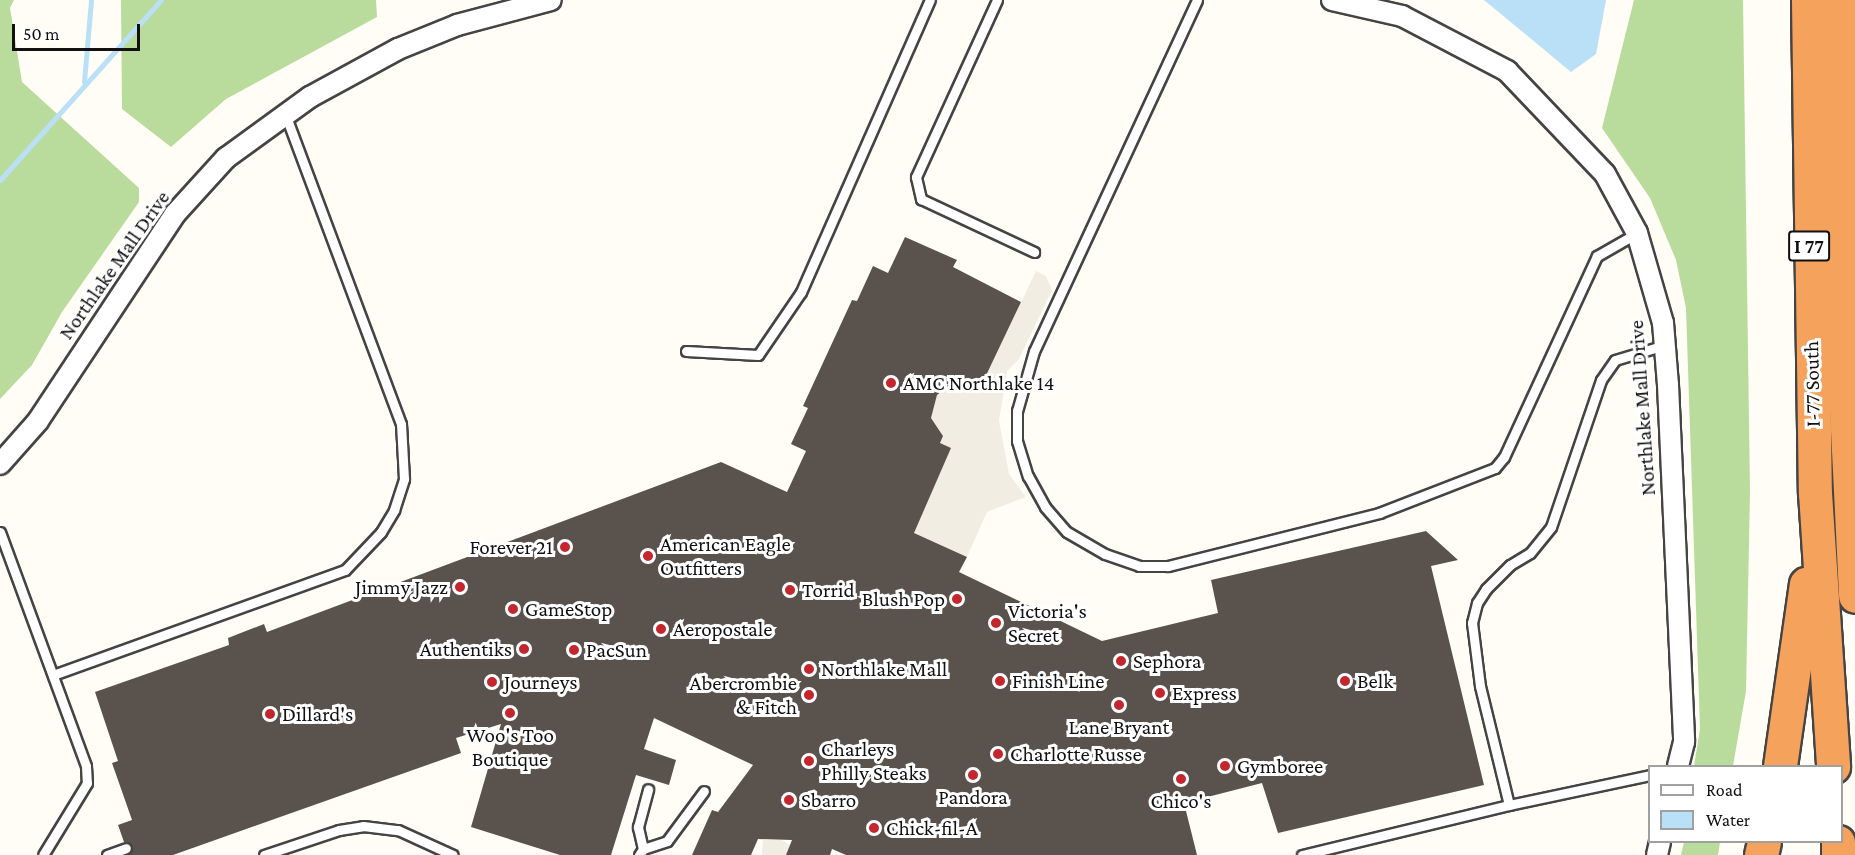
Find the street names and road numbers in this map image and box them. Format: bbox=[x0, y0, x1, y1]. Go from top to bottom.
street label: Northlake Mall Drive bbox=[53, 186, 175, 344]
road number: I 77 bbox=[1788, 229, 1830, 263]
street label: Northlake Mall Drive bbox=[1623, 319, 1661, 497]
street label: I-77 South bbox=[1799, 341, 1825, 427]

